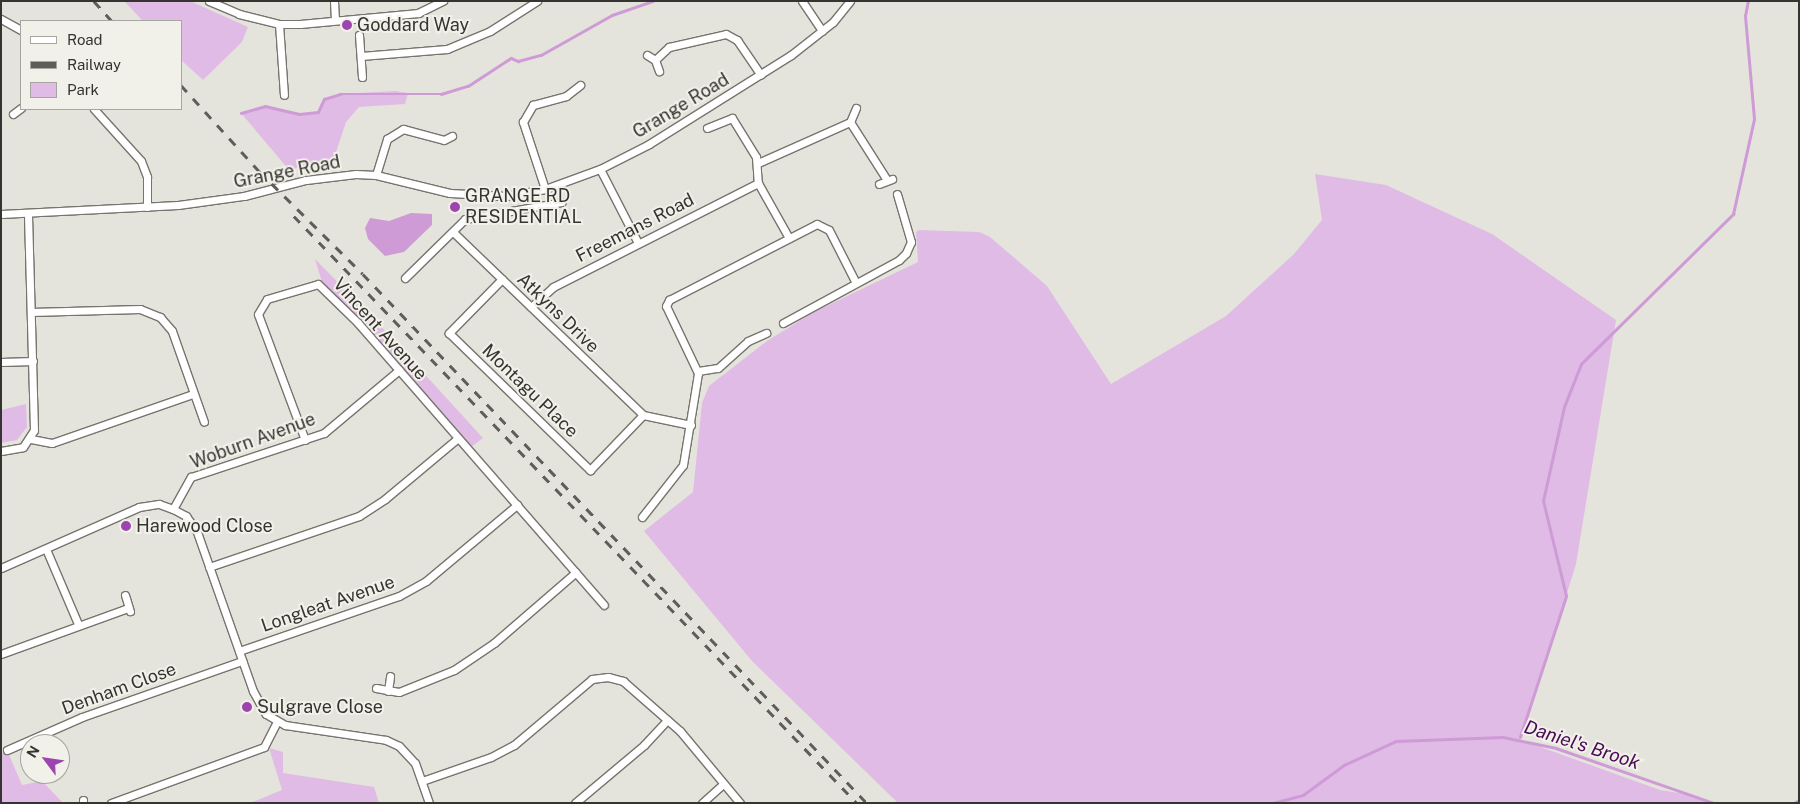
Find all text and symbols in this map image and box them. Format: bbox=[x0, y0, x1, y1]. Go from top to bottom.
place label: Goddard Way bbox=[357, 14, 469, 36]
marker: Goddard Way bbox=[341, 19, 353, 31]
legend bbox=[20, 20, 182, 110]
text: Road bbox=[67, 31, 103, 48]
text: Railway bbox=[67, 56, 121, 73]
street label: Grange Road bbox=[629, 69, 733, 143]
text: Park bbox=[67, 81, 99, 98]
street label: Grange Road bbox=[232, 151, 342, 193]
place label: GRANGE RD RESIDENTIAL bbox=[465, 186, 582, 228]
street label: Freemans Road bbox=[572, 189, 698, 267]
marker: GRANGE RD RESIDENTIAL bbox=[449, 201, 461, 213]
street label: Atkyns Drive bbox=[513, 269, 603, 357]
street label: Vincent Avenue bbox=[328, 273, 432, 385]
street label: Montagu Place bbox=[477, 340, 583, 442]
street label: Woburn Avenue bbox=[188, 408, 318, 474]
place label: Harewood Close bbox=[136, 515, 273, 537]
marker: Harewood Close bbox=[120, 520, 132, 532]
street label: Longleat Avenue bbox=[258, 571, 398, 637]
street label: Denham Close bbox=[59, 658, 179, 720]
place label: Sulgrave Close bbox=[257, 696, 383, 718]
marker: Sulgrave Close bbox=[241, 701, 253, 713]
water label: Daniel's Brook bbox=[1521, 716, 1643, 774]
north arrow bbox=[20, 734, 70, 784]
text: N bbox=[23, 743, 43, 761]

